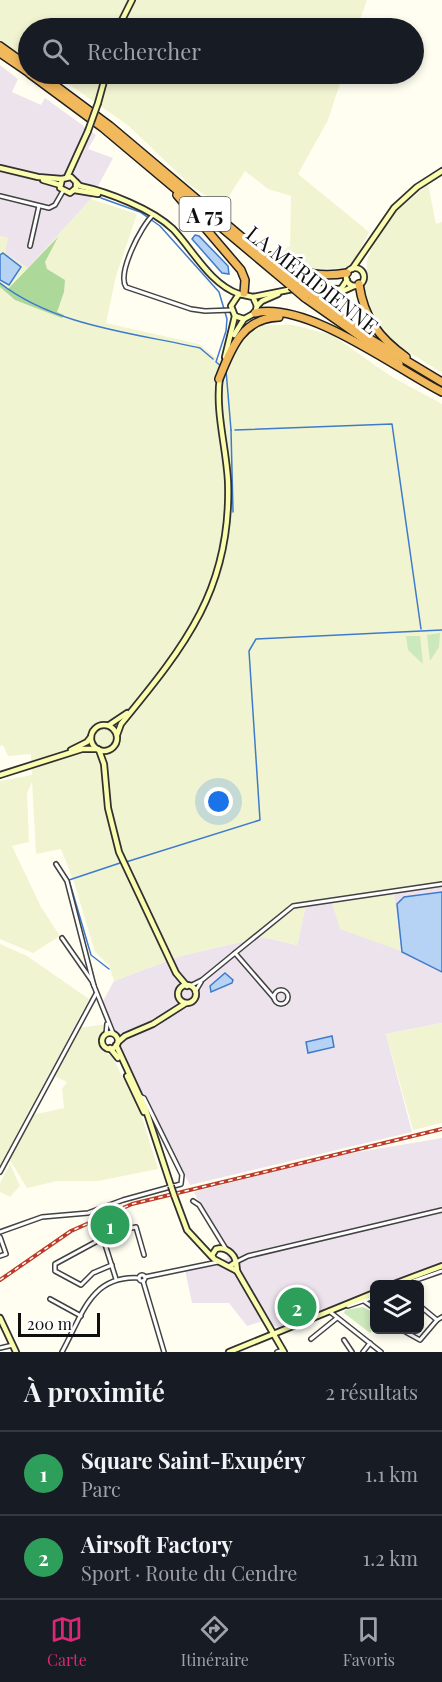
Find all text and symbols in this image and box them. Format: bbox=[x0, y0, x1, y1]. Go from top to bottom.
search box bbox=[18, 18, 424, 84]
icon: search bbox=[39, 35, 72, 68]
text: Rechercher bbox=[87, 36, 201, 66]
road number: A 75 bbox=[180, 197, 230, 231]
street label: LA MÉRIDIENNE bbox=[241, 219, 385, 339]
your location bbox=[204, 787, 233, 816]
pin: 1 bbox=[90, 1202, 130, 1248]
map controls bbox=[370, 1280, 424, 1334]
button: layers bbox=[370, 1280, 424, 1334]
pin: 2 bbox=[278, 1284, 316, 1330]
scale bar bbox=[18, 1310, 100, 1338]
text: 200 m bbox=[27, 1313, 72, 1334]
text: À proximité bbox=[24, 1374, 165, 1409]
text: 2 résultats bbox=[325, 1378, 418, 1405]
text: Square Saint-Exupéry bbox=[81, 1445, 305, 1475]
text: 1 bbox=[40, 1460, 47, 1487]
text: 1.1 km bbox=[365, 1460, 418, 1487]
text: Parc bbox=[81, 1475, 121, 1502]
text: Airsoft Factory bbox=[81, 1529, 233, 1559]
text: 2 bbox=[38, 1544, 49, 1571]
text: 1.2 km bbox=[363, 1544, 418, 1571]
text: Sport · Route du Cendre bbox=[81, 1559, 297, 1586]
tab: Carte bbox=[47, 1613, 87, 1670]
tab: Itinéraire bbox=[181, 1613, 249, 1670]
tab: Favoris bbox=[343, 1613, 395, 1670]

